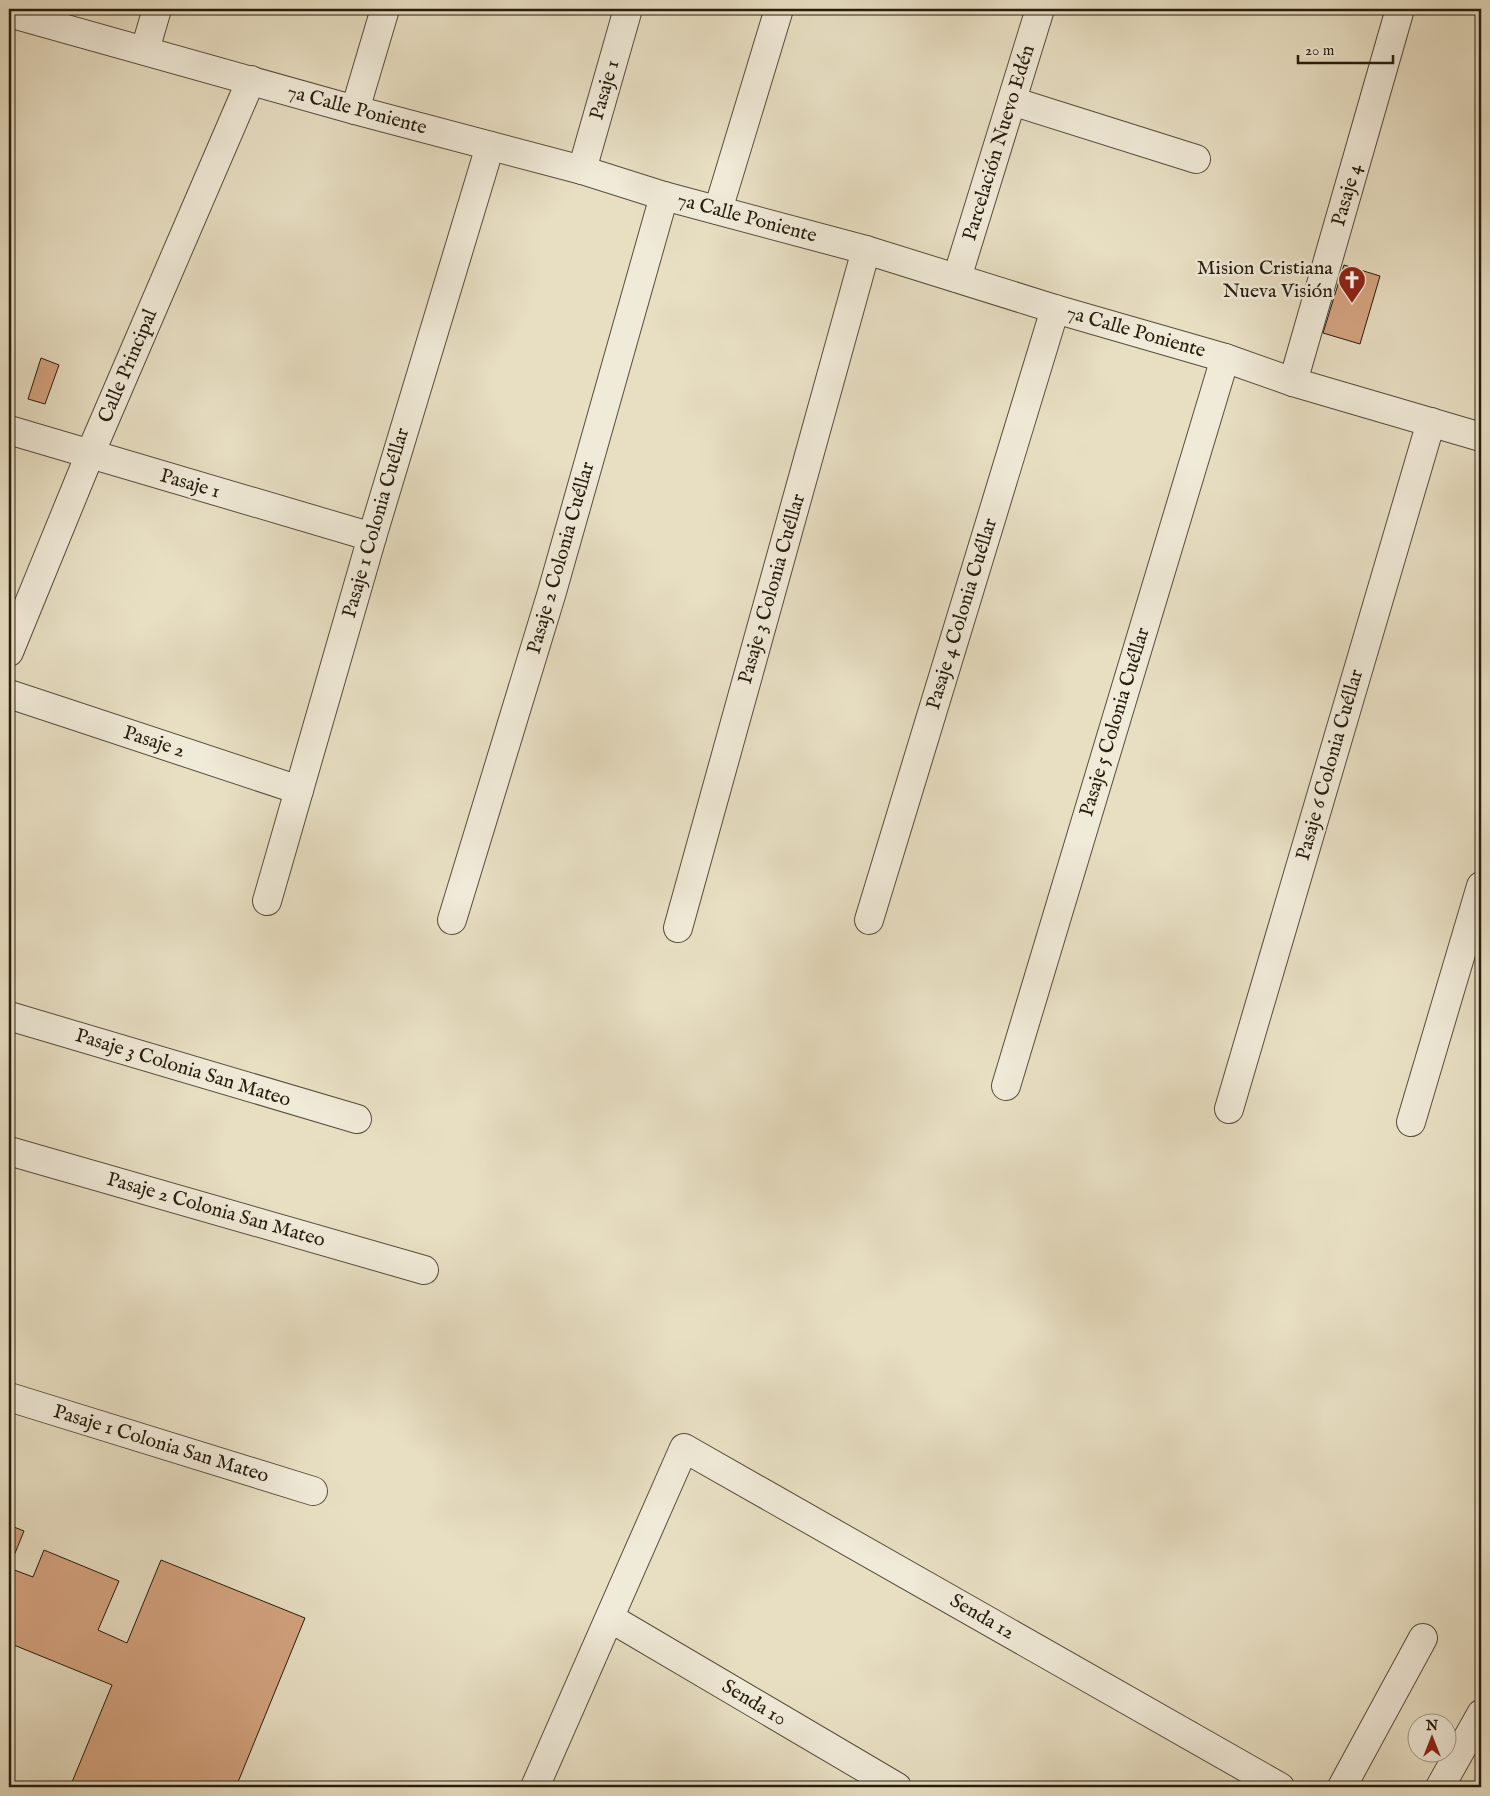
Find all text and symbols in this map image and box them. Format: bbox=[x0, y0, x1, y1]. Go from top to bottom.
scale bar bbox=[1298, 32, 1392, 64]
text: 20 m bbox=[1305, 41, 1335, 60]
street label: Parcelación Nuevo Edén bbox=[957, 42, 1041, 244]
street label: Pasaje 1 bbox=[585, 57, 625, 123]
street label: 7a Calle Poniente bbox=[285, 79, 429, 141]
street label: Pasaje 4 bbox=[1326, 161, 1368, 229]
street label: 7a Calle Poniente bbox=[675, 187, 819, 249]
place label: Mision Cristiana Nueva Visión bbox=[1197, 256, 1333, 304]
church icon: Mision Cristiana Nueva Visión bbox=[1337, 265, 1367, 304]
street label: 7a Calle Poniente bbox=[1064, 300, 1208, 364]
street label: Calle Principal bbox=[93, 305, 163, 427]
street label: Pasaje 1 Colonia Cuéllar bbox=[337, 424, 415, 621]
street label: Pasaje 2 Colonia Cuéllar bbox=[522, 458, 601, 657]
street label: Pasaje 1 bbox=[157, 464, 223, 504]
street label: Pasaje 3 Colonia Cuéllar bbox=[733, 490, 811, 687]
street label: Pasaje 4 Colonia Cuéllar bbox=[921, 515, 1003, 713]
street label: Pasaje 5 Colonia Cuéllar bbox=[1074, 624, 1156, 820]
street label: Pasaje 6 Colonia Cuéllar bbox=[1291, 666, 1369, 863]
street label: Pasaje 2 bbox=[120, 720, 188, 764]
street label: Pasaje 3 Colonia San Mateo bbox=[72, 1023, 294, 1113]
street label: Pasaje 2 Colonia San Mateo bbox=[104, 1167, 328, 1253]
street label: Pasaje 1 Colonia San Mateo bbox=[50, 1399, 272, 1489]
street label: Senda 12 bbox=[945, 1589, 1019, 1645]
street label: Senda 10 bbox=[717, 1674, 791, 1732]
north arrow bbox=[1408, 1714, 1458, 1764]
text: N bbox=[1425, 1717, 1438, 1735]

